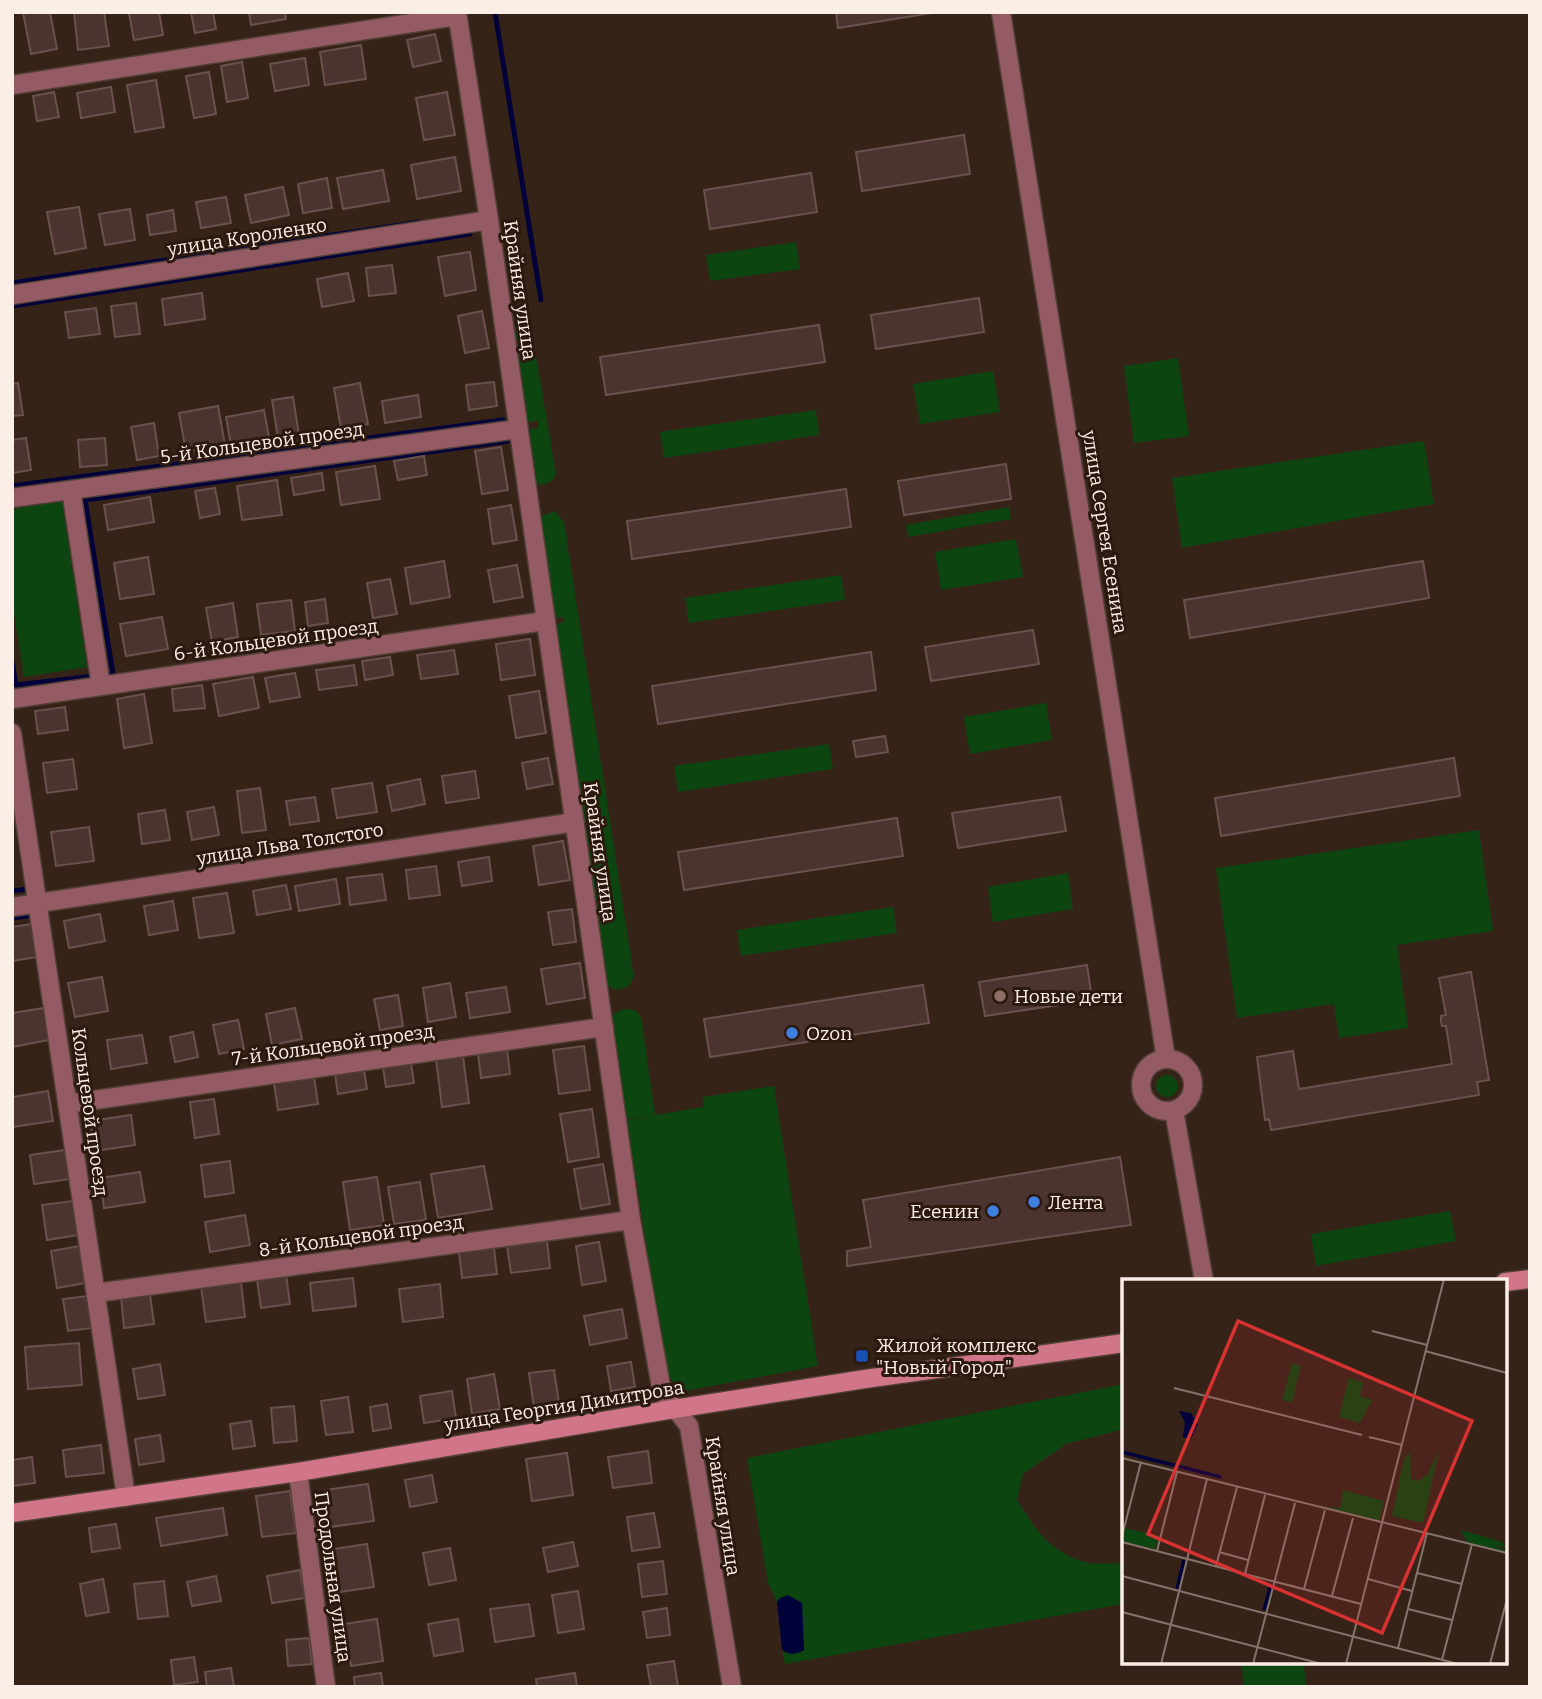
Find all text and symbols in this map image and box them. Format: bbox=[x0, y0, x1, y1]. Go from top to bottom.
street label: улица Короленко bbox=[165, 213, 328, 261]
street label: Крайняя улица bbox=[499, 219, 541, 362]
street label: 5-й Кольцевой проезд bbox=[159, 417, 366, 469]
street label: улица Сергея Есенина bbox=[1077, 428, 1133, 636]
street label: 6-й Кольцевой проезд bbox=[172, 614, 380, 666]
street label: Крайняя улица bbox=[579, 781, 621, 924]
street label: улица Льва Толстого bbox=[194, 818, 385, 870]
place label: Новые дети bbox=[1014, 985, 1123, 1008]
marker: Новые дети bbox=[992, 988, 1008, 1004]
street label: 7-й Кольцевой проезд bbox=[231, 1019, 436, 1071]
place label: Ozon bbox=[806, 1022, 852, 1045]
marker: Ozon bbox=[784, 1025, 800, 1041]
street label: Кольцевой проезд bbox=[67, 1026, 113, 1198]
place label: Лента bbox=[1048, 1191, 1104, 1214]
marker: Лента bbox=[1026, 1194, 1042, 1210]
place label: Есенин bbox=[910, 1200, 979, 1223]
marker: Есенин bbox=[985, 1203, 1001, 1219]
street label: 8-й Кольцевой проезд bbox=[257, 1210, 465, 1262]
inset map bbox=[1122, 1279, 1507, 1664]
place label: Жилой комплекс "Новый Город" bbox=[876, 1334, 1037, 1379]
marker: Жилой комплекс "Новый Город" bbox=[854, 1348, 870, 1364]
street label: улица Георгия Димитрова bbox=[441, 1376, 686, 1436]
street label: Крайняя улица bbox=[701, 1435, 745, 1578]
street label: Продольная улица bbox=[310, 1490, 356, 1665]

